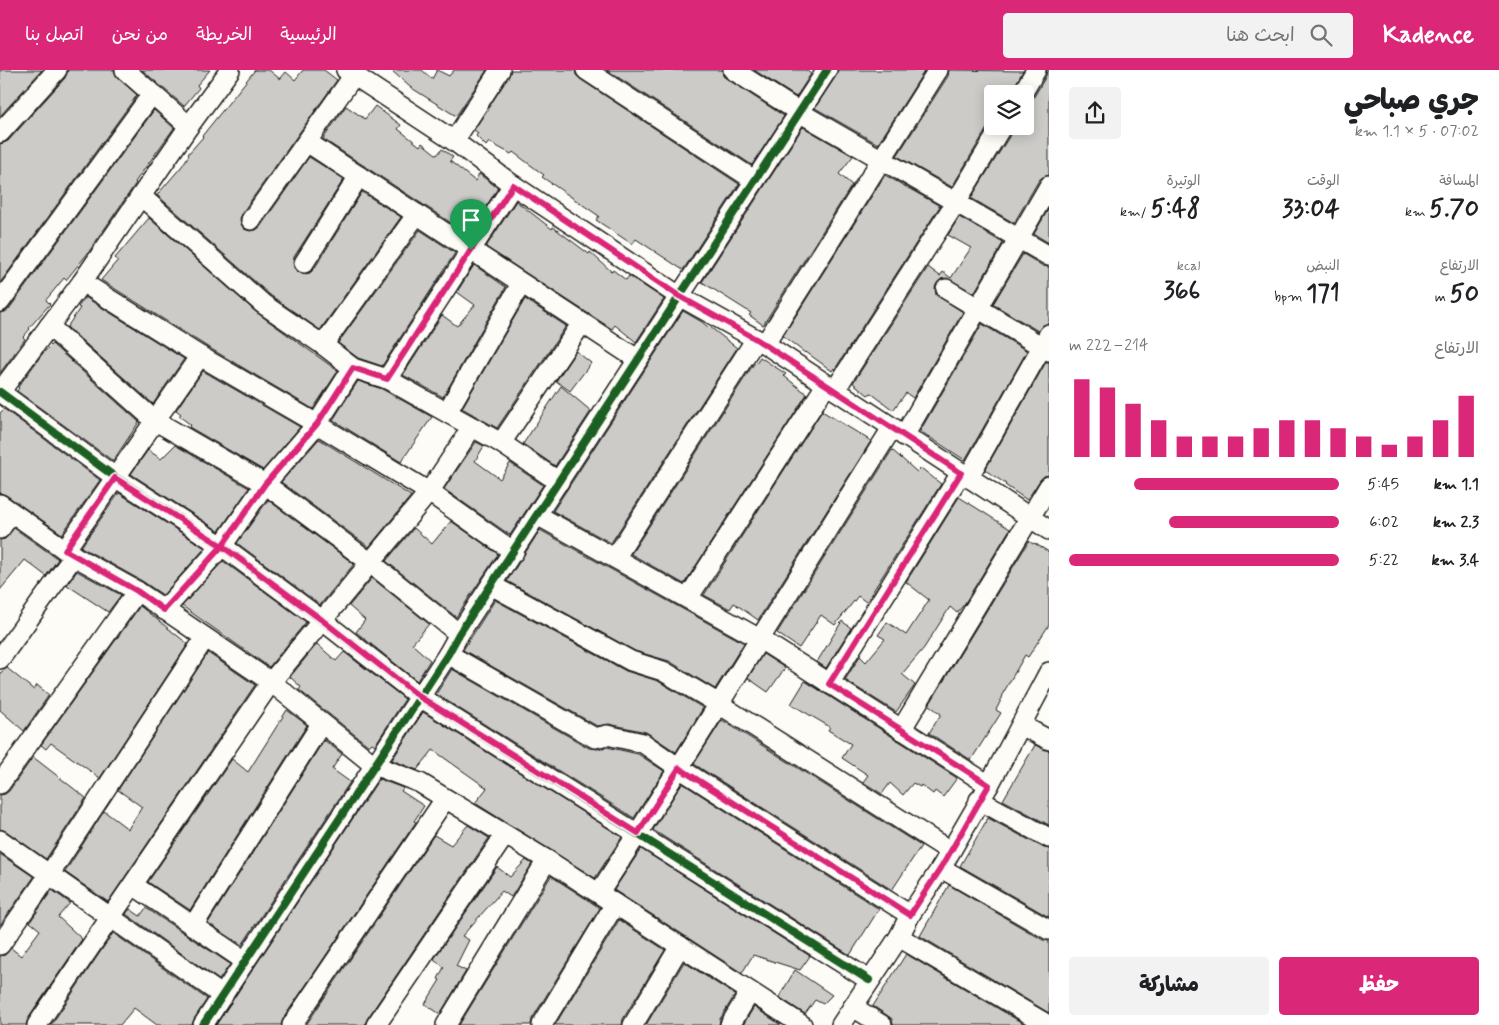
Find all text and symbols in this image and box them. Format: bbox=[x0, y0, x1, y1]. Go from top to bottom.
search box bbox=[1003, 13, 1353, 58]
text: Kadence bbox=[1383, 20, 1474, 51]
icon: search bbox=[1307, 21, 1335, 49]
text: اتصل بنا bbox=[25, 23, 84, 47]
text: من نحن bbox=[112, 23, 168, 47]
text: الخريطة bbox=[196, 23, 252, 47]
text: الرئيسية bbox=[280, 23, 337, 47]
text: ابحث هنا bbox=[1226, 23, 1295, 48]
text: جري صباحي bbox=[1344, 83, 1479, 120]
map controls bbox=[984, 85, 1034, 135]
button: layers bbox=[984, 85, 1034, 135]
button: share bbox=[1069, 87, 1121, 139]
text: 07:02 · 5 × 1.1 km bbox=[1355, 121, 1479, 142]
text: الوتيرة bbox=[1167, 172, 1200, 190]
text: الوقت bbox=[1307, 172, 1340, 190]
text: المسافة bbox=[1439, 172, 1479, 190]
text: 5:48 bbox=[1150, 193, 1200, 226]
text: 33:04 bbox=[1282, 193, 1340, 226]
text: 5.70 bbox=[1429, 193, 1479, 226]
pin bbox=[450, 199, 492, 250]
text: /km bbox=[1120, 203, 1150, 221]
text: km bbox=[1405, 203, 1429, 221]
icon: arrive bbox=[457, 206, 485, 234]
text: kcal bbox=[1177, 257, 1200, 275]
text: النبض bbox=[1306, 257, 1340, 275]
text: الارتفاع bbox=[1440, 257, 1479, 275]
text: 366 bbox=[1163, 275, 1200, 308]
text: 171 bbox=[1306, 278, 1340, 311]
text: 50 bbox=[1450, 278, 1479, 311]
text: bpm bbox=[1274, 288, 1306, 306]
text: m bbox=[1435, 288, 1450, 306]
text: 214–222 m bbox=[1069, 335, 1148, 356]
text: الارتفاع bbox=[1434, 338, 1479, 359]
text: 5:45 bbox=[1367, 474, 1399, 495]
text: 1.1 km bbox=[1434, 474, 1479, 495]
text: 6:02 bbox=[1369, 512, 1399, 533]
text: 2.3 km bbox=[1433, 512, 1479, 533]
text: 5:22 bbox=[1369, 550, 1399, 571]
text: 3.4 km bbox=[1431, 550, 1479, 571]
button: مشاركة bbox=[1069, 957, 1269, 1015]
button: حفظ bbox=[1279, 957, 1479, 1015]

